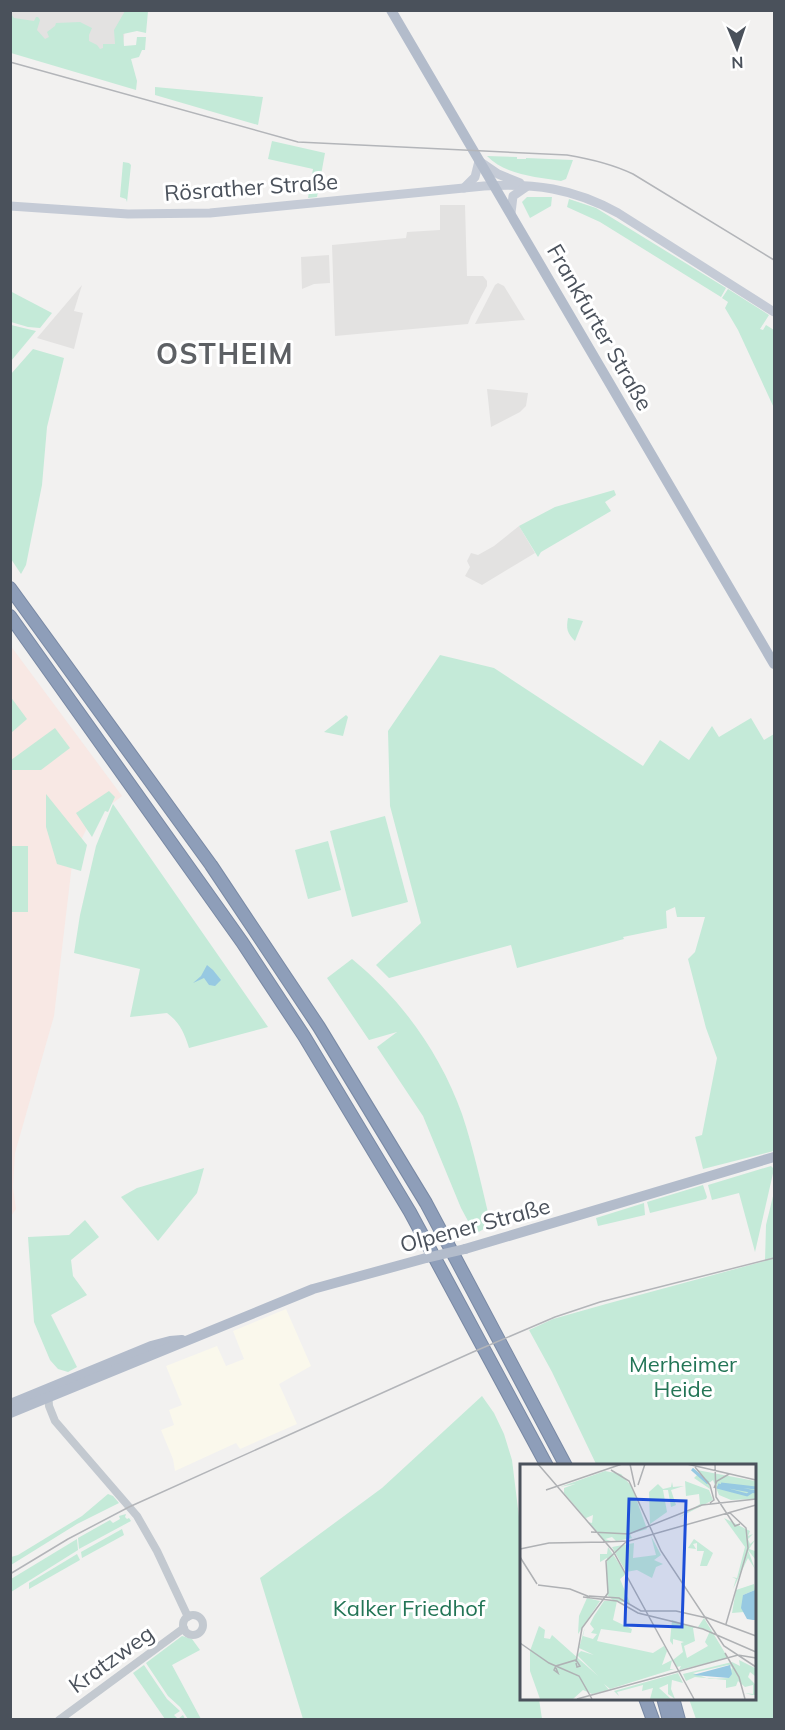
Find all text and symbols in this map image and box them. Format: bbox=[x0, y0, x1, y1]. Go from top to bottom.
north arrow bbox=[707, 18, 767, 78]
text: N bbox=[731, 53, 744, 73]
street label: Rösrather Straße bbox=[163, 167, 339, 207]
street label: Frankfurter Straße bbox=[541, 239, 659, 415]
district label: OSTHEIM bbox=[156, 336, 294, 371]
street label: Olpener Straße bbox=[397, 1192, 553, 1258]
park label: Merheimer Heide bbox=[629, 1350, 737, 1403]
inset map bbox=[520, 1464, 755, 1700]
park label: Kalker Friedhof bbox=[333, 1594, 486, 1622]
street label: Kratzweg bbox=[63, 1619, 159, 1699]

